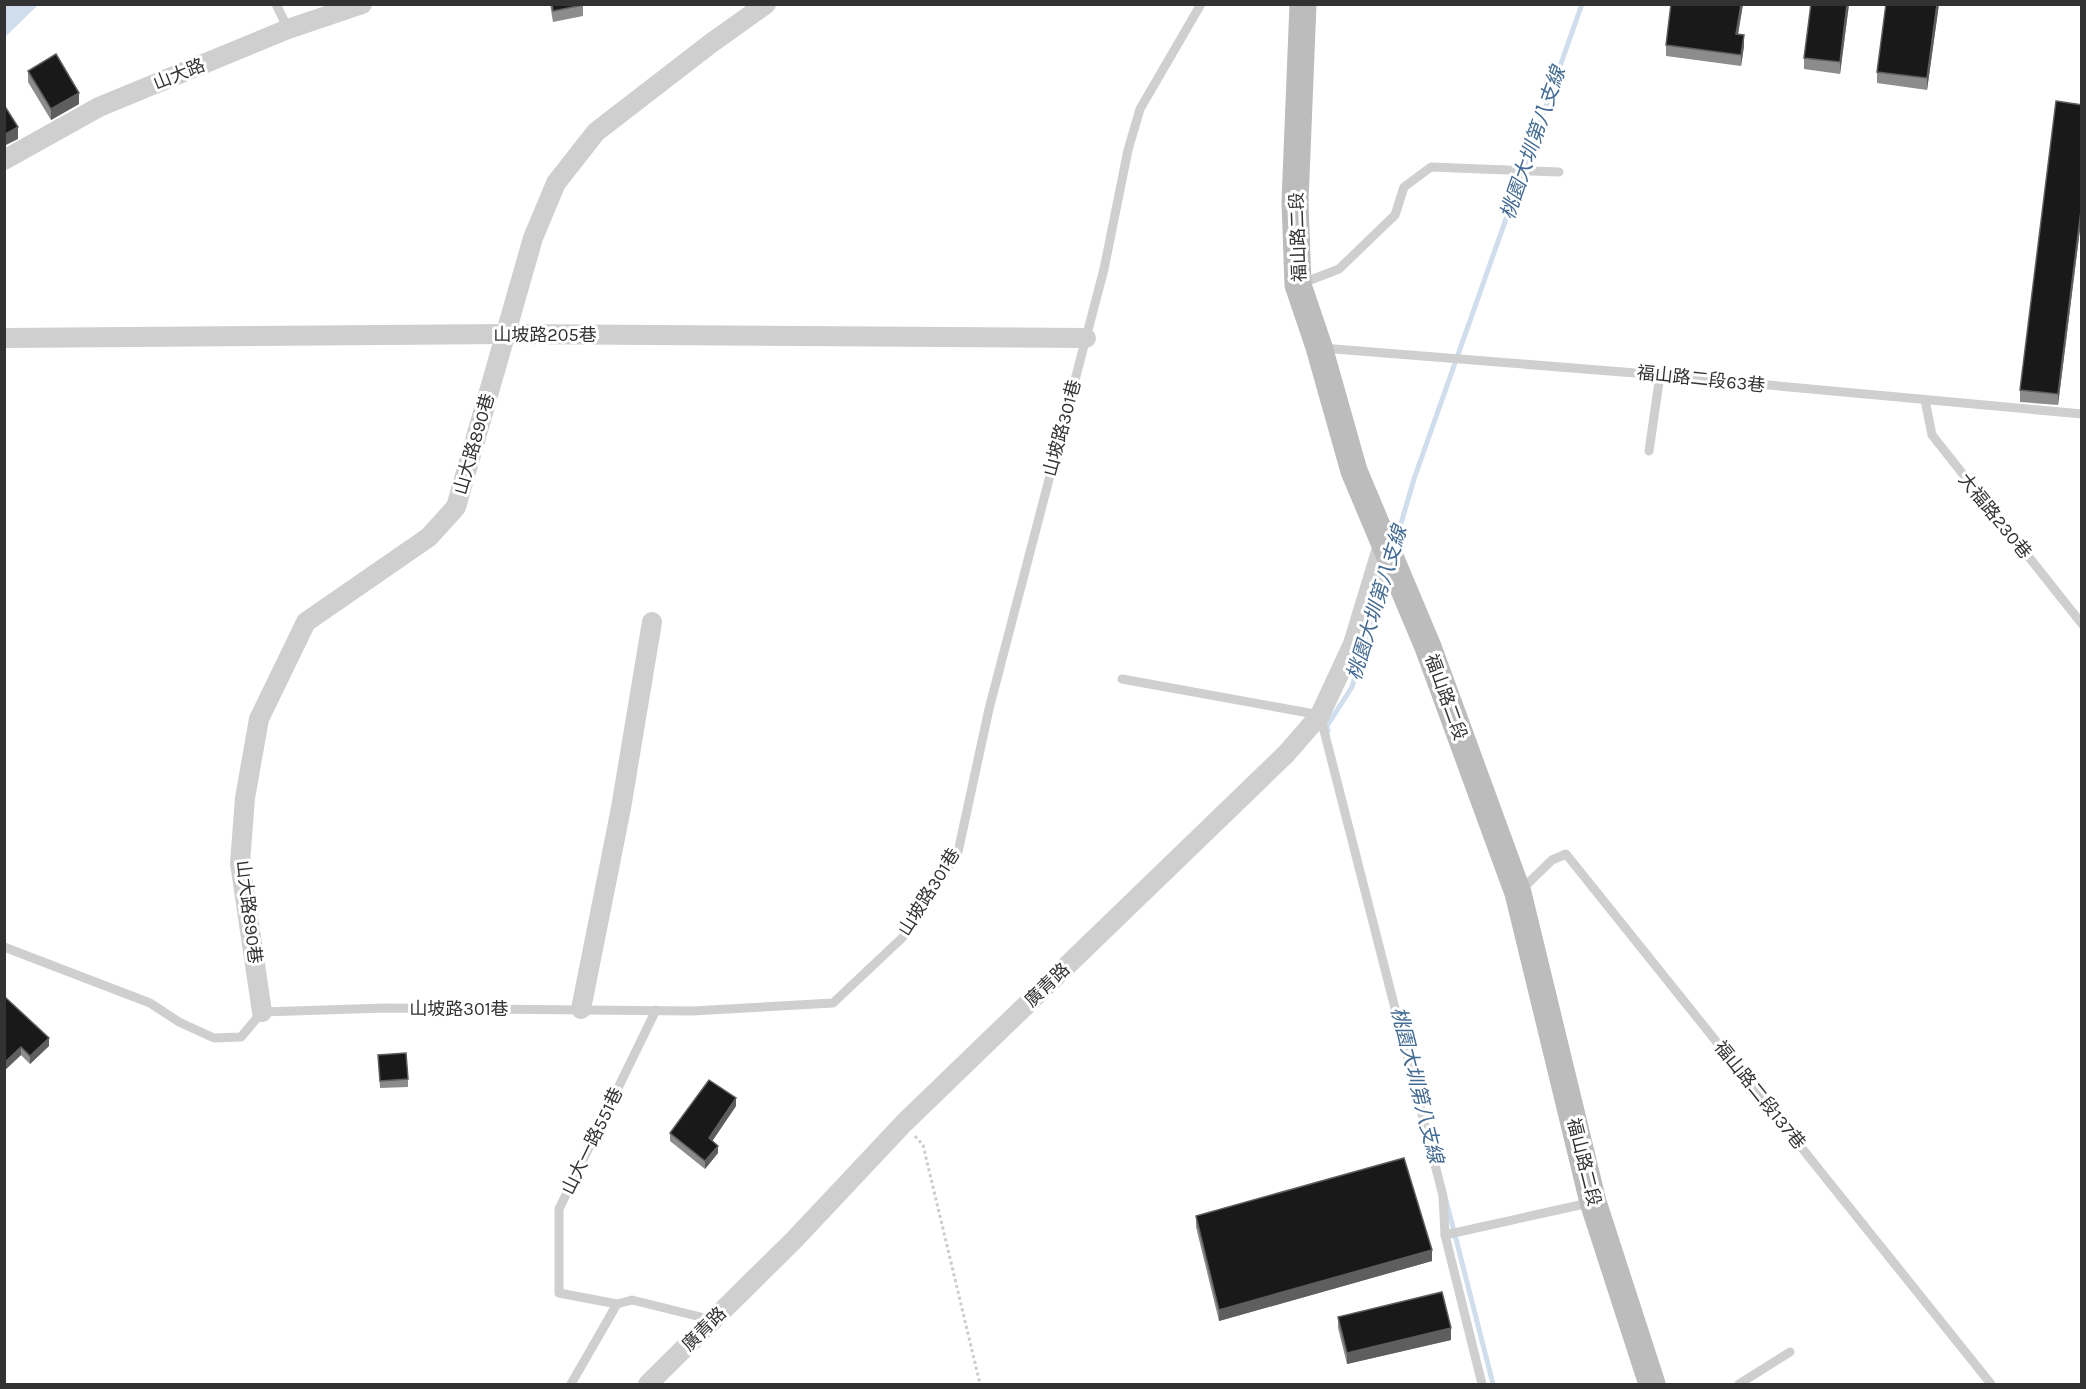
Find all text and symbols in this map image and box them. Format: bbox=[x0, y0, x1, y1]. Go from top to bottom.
street label: 山大路 bbox=[150, 54, 208, 94]
water label: 桃園大圳第八支線 bbox=[1496, 62, 1571, 222]
street label: 福山路二段 bbox=[1285, 192, 1311, 282]
street label: 山坡路205巷 bbox=[493, 324, 597, 346]
street label: 福山路二段63巷 bbox=[1636, 361, 1766, 397]
street label: 山坡路301巷 bbox=[1039, 377, 1085, 479]
street label: 山大路890巷 bbox=[449, 391, 499, 497]
street label: 大福路230巷 bbox=[1954, 469, 2036, 563]
water label: 桃園大圳第八支線 bbox=[1343, 521, 1412, 683]
street label: 福山路二段 bbox=[1420, 651, 1472, 743]
street label: 山坡路301巷 bbox=[893, 844, 965, 940]
street label: 山大路890巷 bbox=[232, 859, 266, 965]
street label: 廣青路 bbox=[1020, 958, 1074, 1012]
street label: 山坡路301巷 bbox=[409, 998, 509, 1020]
water label: 桃園大圳第八支線 bbox=[1386, 1005, 1448, 1167]
street label: 福山路二段137巷 bbox=[1710, 1036, 1810, 1154]
street label: 山大一路551巷 bbox=[557, 1084, 627, 1198]
street label: 福山路二段 bbox=[1562, 1116, 1606, 1208]
street label: 廣青路 bbox=[677, 1302, 731, 1356]

